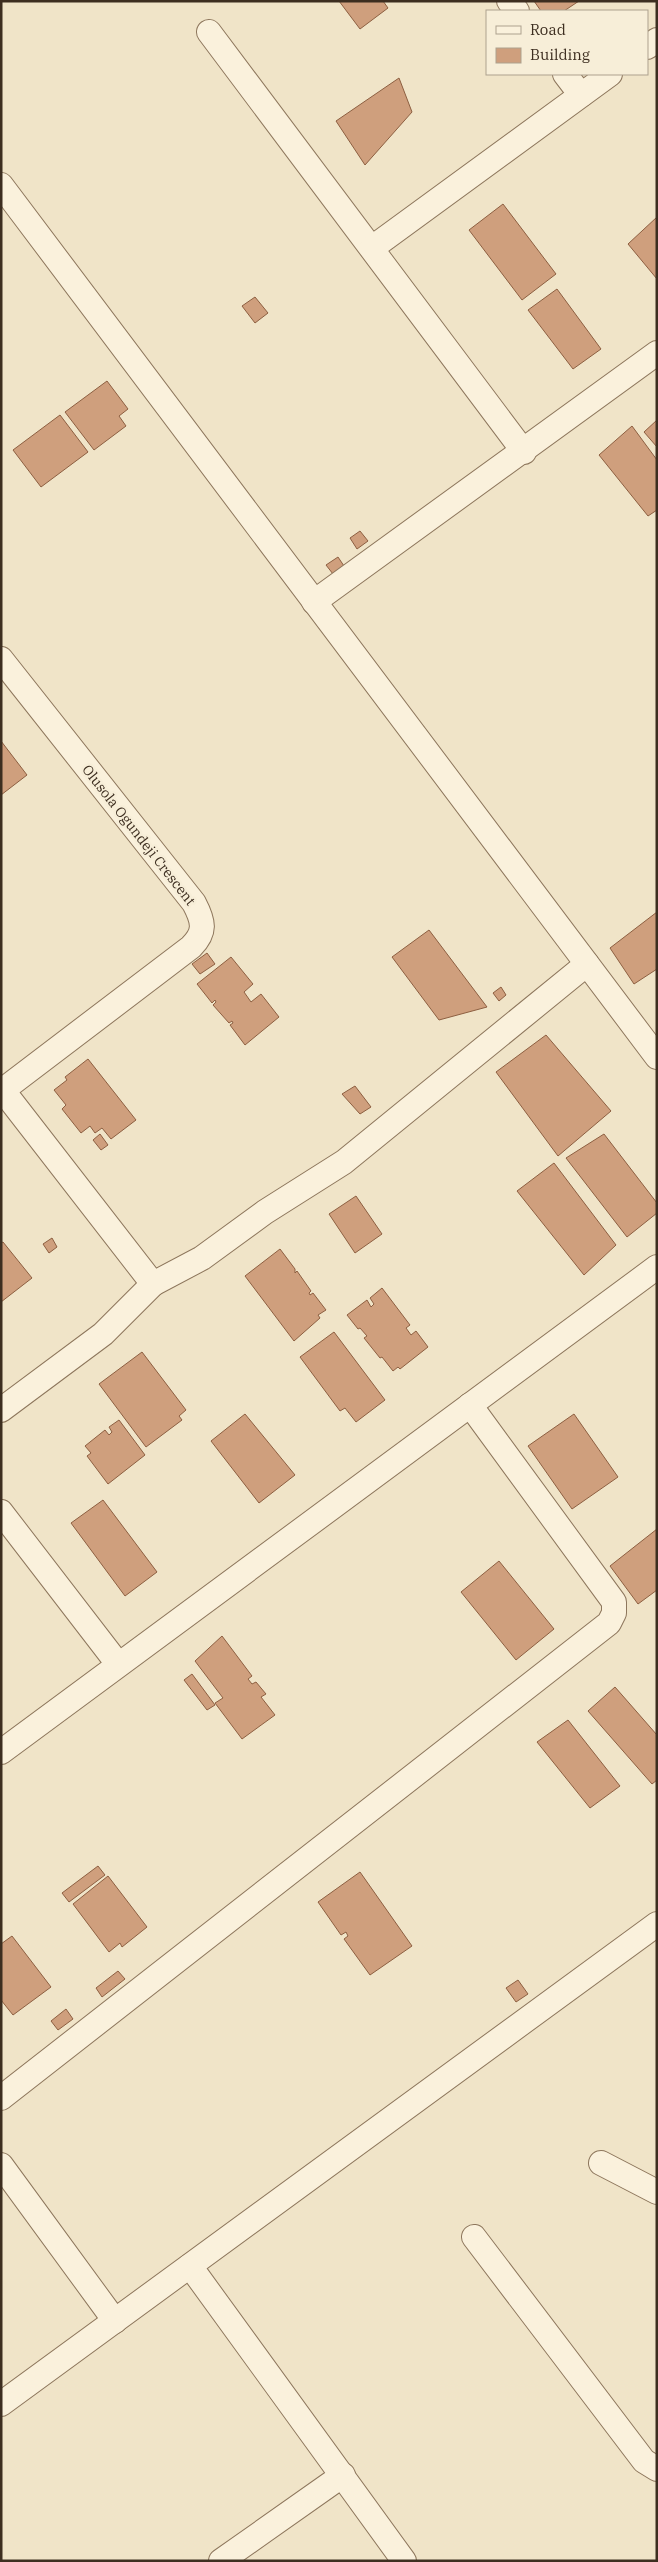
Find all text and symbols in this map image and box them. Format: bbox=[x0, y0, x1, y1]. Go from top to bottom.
legend bbox=[486, 10, 648, 75]
text: Road bbox=[530, 20, 566, 39]
text: Building bbox=[530, 45, 590, 64]
street label: Olusola Ogundeji Crescent bbox=[78, 761, 200, 909]

